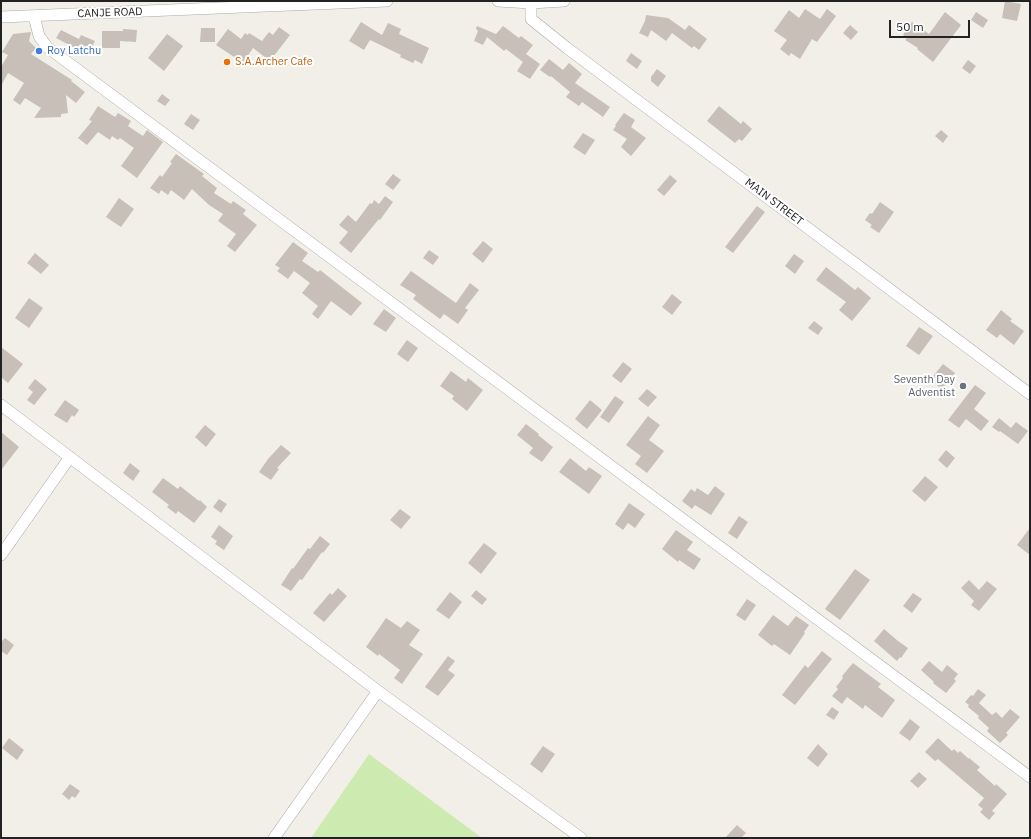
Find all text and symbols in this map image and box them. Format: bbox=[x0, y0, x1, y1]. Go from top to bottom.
street label: CANJE ROAD bbox=[77, 5, 143, 21]
scale bar bbox=[891, 12, 972, 38]
text: 50 m bbox=[896, 19, 924, 34]
place label: Roy Latchu bbox=[47, 44, 101, 58]
marker: Roy Latchu bbox=[34, 46, 44, 56]
place label: S.A.Archer Cafe bbox=[235, 55, 313, 69]
marker: S.A.Archer Cafe bbox=[222, 57, 232, 67]
street label: MAIN STREET bbox=[742, 176, 806, 228]
place label: Seventh Day Adventist bbox=[894, 373, 955, 399]
marker: Seventh Day Adventist bbox=[958, 381, 968, 391]

